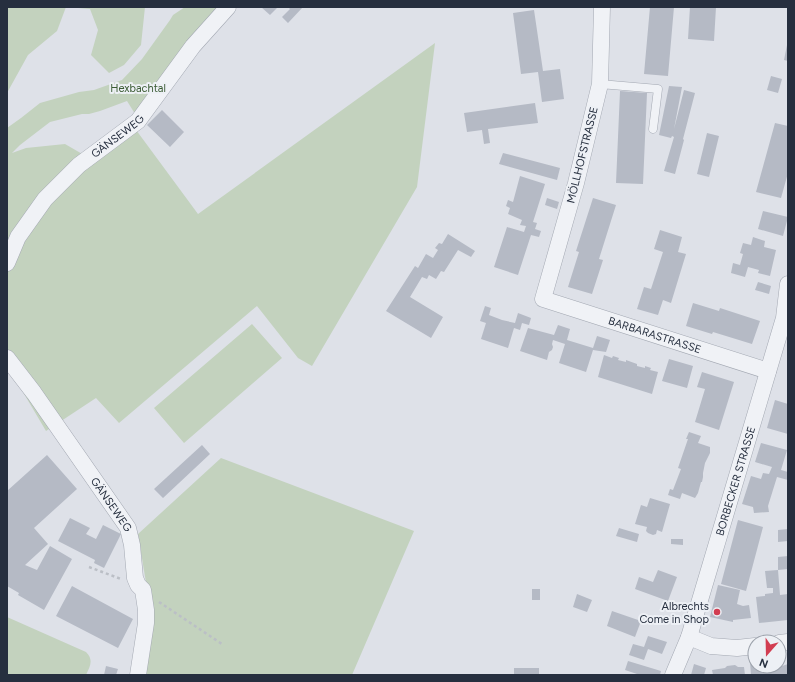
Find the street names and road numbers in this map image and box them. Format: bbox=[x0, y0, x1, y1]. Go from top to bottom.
street label: MÖLLHOFSTRASSE bbox=[563, 105, 601, 205]
street label: GÄNSEWEG bbox=[89, 113, 147, 161]
street label: BARBARASTRASSE bbox=[607, 314, 703, 356]
street label: BORBECKER STRASSE bbox=[714, 425, 758, 537]
street label: GÄNSEWEG bbox=[88, 475, 135, 534]

